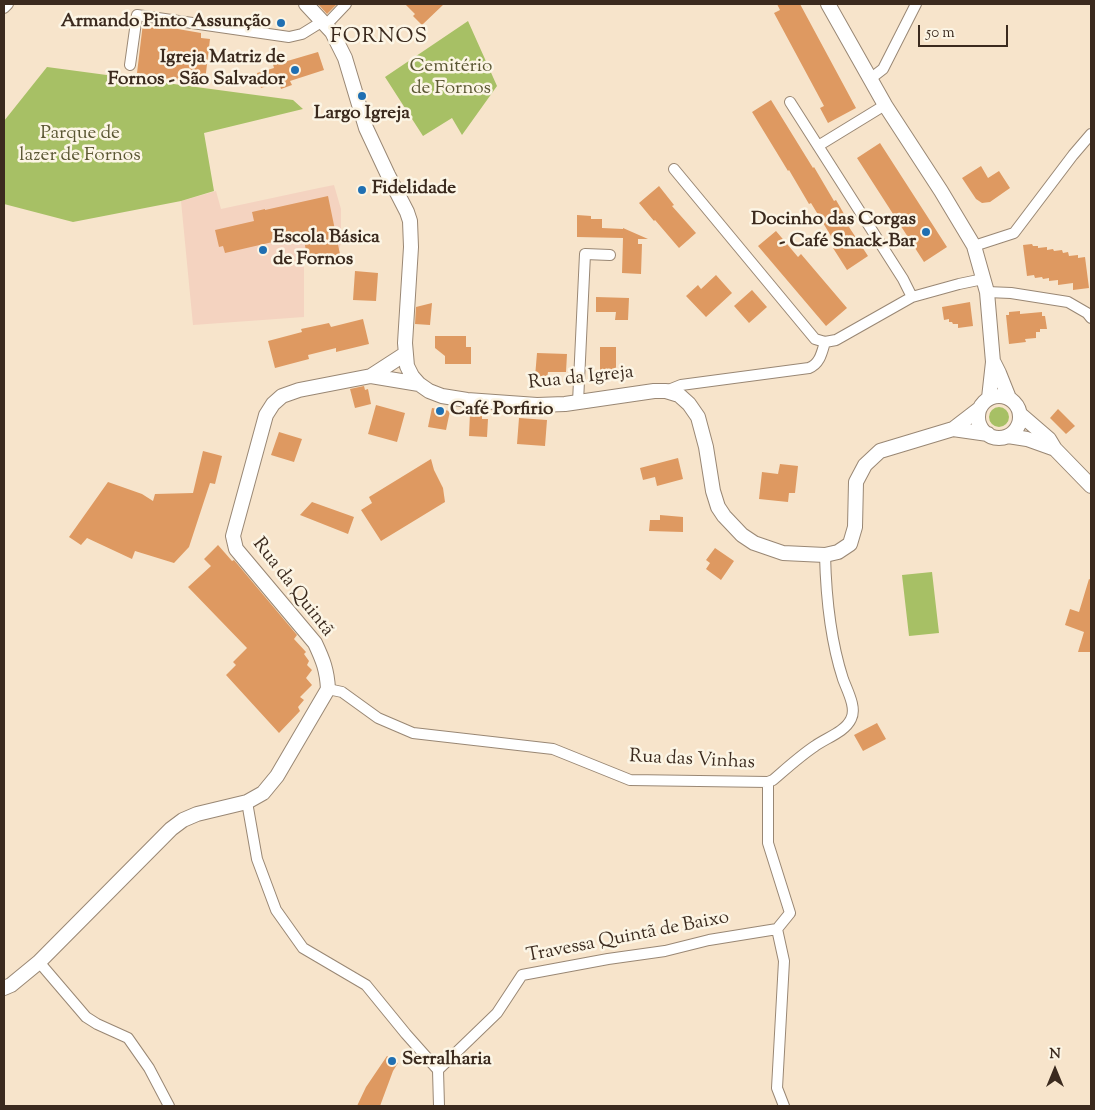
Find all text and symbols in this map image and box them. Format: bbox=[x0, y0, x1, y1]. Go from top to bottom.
place label: Armando Pinto Assunção bbox=[61, 12, 271, 34]
scale bar bbox=[920, 15, 1010, 47]
marker: Armando Pinto Assunção bbox=[275, 17, 287, 29]
text: 50 m bbox=[926, 23, 955, 44]
district label: FORNOS bbox=[329, 25, 429, 51]
place label: Igreja Matriz de Fornos - São Salvador bbox=[108, 48, 285, 92]
park label: Cemitério de Fornos bbox=[410, 57, 492, 101]
marker: Igreja Matriz de Fornos - São Salvador bbox=[289, 64, 301, 76]
marker: Largo Igreja bbox=[356, 90, 368, 102]
place label: Largo Igreja bbox=[314, 104, 410, 126]
park label: Parque de lazer de Fornos bbox=[19, 124, 141, 168]
place label: Fidelidade bbox=[372, 179, 456, 201]
marker: Fidelidade bbox=[356, 184, 368, 196]
place label: Docinho das Corgas - Café Snack-Bar bbox=[751, 210, 916, 254]
marker: Docinho das Corgas - Café Snack-Bar bbox=[920, 226, 932, 238]
place label: Escola Básica de Fornos bbox=[273, 228, 380, 272]
marker: Escola Básica de Fornos bbox=[257, 244, 269, 256]
street label: Rua da Igreja bbox=[527, 362, 635, 396]
place label: Café Porfirio bbox=[450, 400, 553, 422]
marker: Café Porfirio bbox=[434, 405, 446, 417]
street label: Rua da Quintã bbox=[246, 534, 338, 642]
street label: Rua das Vinhas bbox=[628, 746, 756, 776]
street label: Travessa Quintã de Baixo bbox=[525, 907, 731, 969]
north arrow bbox=[1030, 1045, 1080, 1095]
text: N bbox=[1049, 1045, 1061, 1065]
place label: Serralharia bbox=[402, 1050, 491, 1072]
marker: Serralharia bbox=[386, 1055, 398, 1067]

